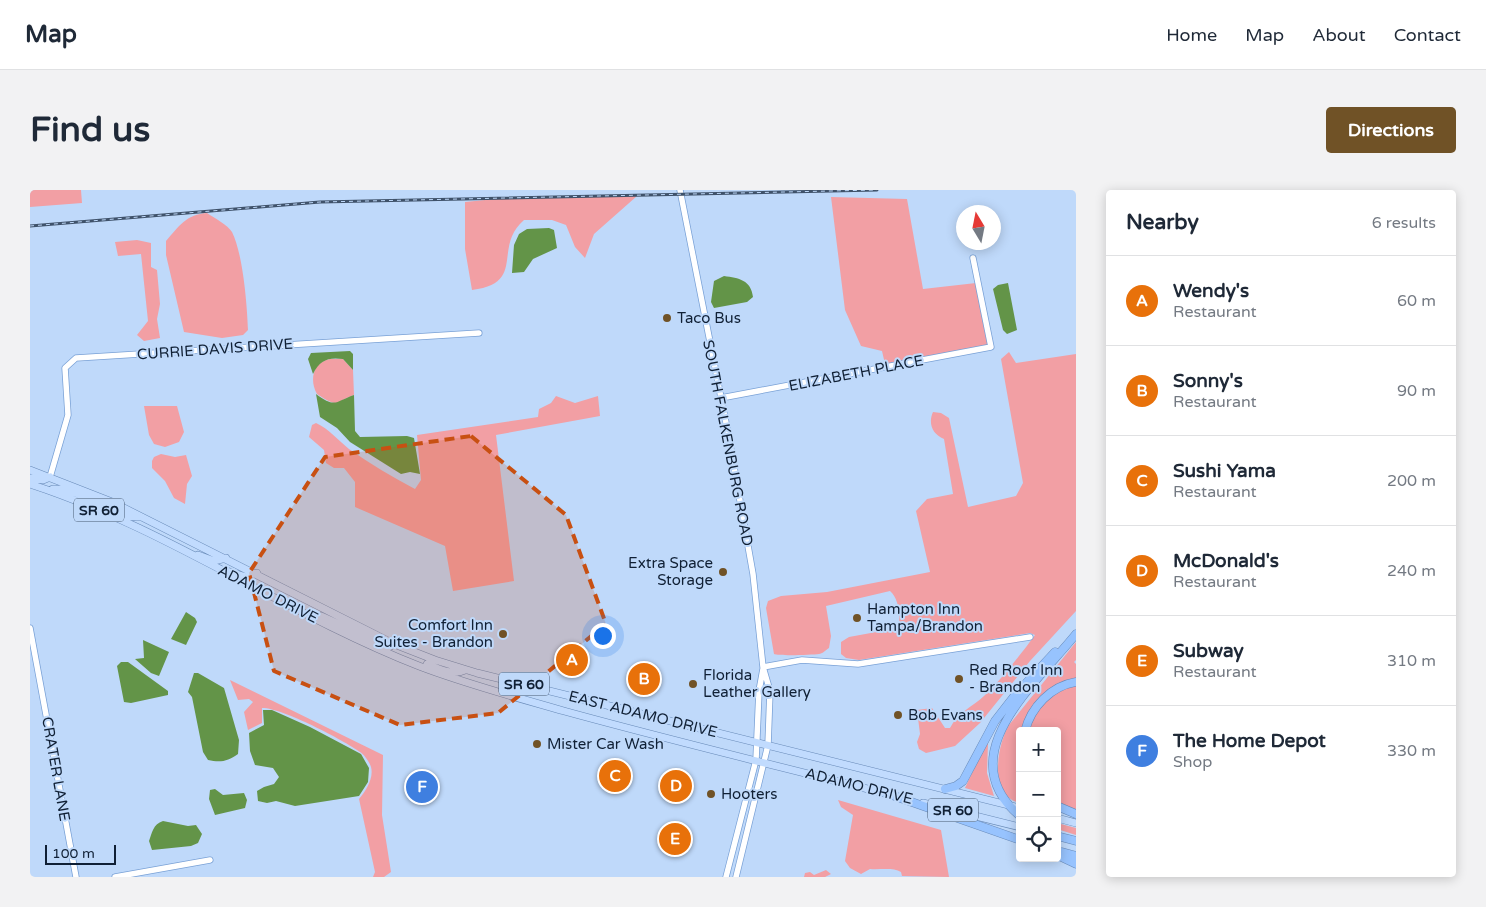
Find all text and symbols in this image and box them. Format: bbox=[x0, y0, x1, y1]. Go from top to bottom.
text: Map bbox=[25, 20, 77, 49]
text: Home bbox=[1166, 24, 1217, 46]
text: Map bbox=[1245, 24, 1284, 46]
text: About bbox=[1312, 24, 1366, 46]
text: Contact bbox=[1394, 24, 1461, 46]
button: Directions bbox=[1326, 107, 1456, 153]
text: Find us bbox=[30, 109, 150, 151]
north arrow bbox=[956, 205, 1001, 250]
text: Nearby bbox=[1126, 210, 1199, 235]
text: 6 results bbox=[1372, 213, 1436, 233]
text: Wendy's bbox=[1173, 280, 1249, 302]
text: A bbox=[1136, 291, 1148, 311]
text: 60 m bbox=[1397, 291, 1436, 311]
text: Restaurant bbox=[1173, 302, 1257, 322]
place label: Taco Bus bbox=[677, 309, 741, 327]
marker: Taco Bus bbox=[661, 312, 673, 324]
street label: CURRIE DAVIS DRIVE bbox=[136, 335, 294, 363]
street label: SOUTH FALKENBURG ROAD bbox=[699, 338, 757, 548]
street label: ELIZABETH PLACE bbox=[787, 351, 925, 395]
text: Sonny's bbox=[1173, 370, 1243, 392]
text: B bbox=[1136, 381, 1148, 401]
text: 90 m bbox=[1397, 381, 1436, 401]
text: Restaurant bbox=[1173, 392, 1257, 412]
text: Sushi Yama bbox=[1173, 460, 1276, 482]
text: C bbox=[1136, 471, 1148, 491]
text: 200 m bbox=[1387, 471, 1436, 491]
text: Restaurant bbox=[1173, 482, 1257, 502]
road number: SR 60 bbox=[74, 498, 124, 522]
text: McDonald's bbox=[1173, 550, 1279, 572]
place label: Extra Space Storage bbox=[628, 554, 713, 589]
street label: ADAMO DRIVE bbox=[215, 561, 321, 627]
text: D bbox=[1136, 561, 1148, 581]
text: 240 m bbox=[1387, 561, 1436, 581]
marker: Extra Space Storage bbox=[717, 566, 729, 578]
text: Restaurant bbox=[1173, 572, 1257, 592]
place label: Hampton Inn Tampa/Brandon bbox=[867, 600, 983, 635]
marker: Hampton Inn Tampa/Brandon bbox=[851, 612, 863, 624]
place label: Comfort Inn Suites - Brandon bbox=[374, 616, 493, 651]
your location bbox=[590, 623, 616, 649]
marker: Comfort Inn Suites - Brandon bbox=[497, 628, 509, 640]
text: Subway bbox=[1173, 640, 1244, 662]
pin: A bbox=[556, 641, 588, 679]
text: E bbox=[1137, 651, 1147, 671]
text: 310 m bbox=[1387, 651, 1436, 671]
pin: B bbox=[628, 660, 660, 698]
place label: Red Roof Inn - Brandon bbox=[969, 661, 1062, 696]
text: Restaurant bbox=[1173, 662, 1257, 682]
place label: Florida Leather Gallery bbox=[703, 666, 811, 701]
road number: SR 60 bbox=[499, 672, 549, 696]
marker: Red Roof Inn - Brandon bbox=[953, 673, 965, 685]
marker: Florida Leather Gallery bbox=[687, 678, 699, 690]
street label: EAST ADAMO DRIVE bbox=[567, 687, 719, 741]
place label: Bob Evans bbox=[908, 706, 983, 724]
marker: Bob Evans bbox=[892, 709, 904, 721]
street label: CRATER LANE bbox=[38, 715, 74, 823]
map controls bbox=[1016, 727, 1061, 862]
button: + bbox=[1016, 727, 1061, 772]
text: The Home Depot bbox=[1173, 730, 1326, 752]
place label: Mister Car Wash bbox=[547, 735, 664, 753]
marker: Mister Car Wash bbox=[531, 738, 543, 750]
text: F bbox=[1137, 741, 1147, 761]
text: 330 m bbox=[1387, 741, 1436, 761]
text: Shop bbox=[1173, 752, 1212, 772]
pin: C bbox=[599, 757, 631, 795]
street label: ADAMO DRIVE bbox=[803, 764, 915, 808]
pin: D bbox=[660, 767, 692, 805]
pin: F bbox=[406, 768, 438, 806]
button: − bbox=[1016, 772, 1061, 817]
place label: Hooters bbox=[721, 785, 777, 803]
marker: Hooters bbox=[705, 788, 717, 800]
road number: SR 60 bbox=[928, 798, 978, 822]
button: locate bbox=[1016, 817, 1061, 862]
pin: E bbox=[659, 820, 691, 858]
scale bar bbox=[45, 842, 116, 865]
text: 100 m bbox=[52, 845, 95, 862]

